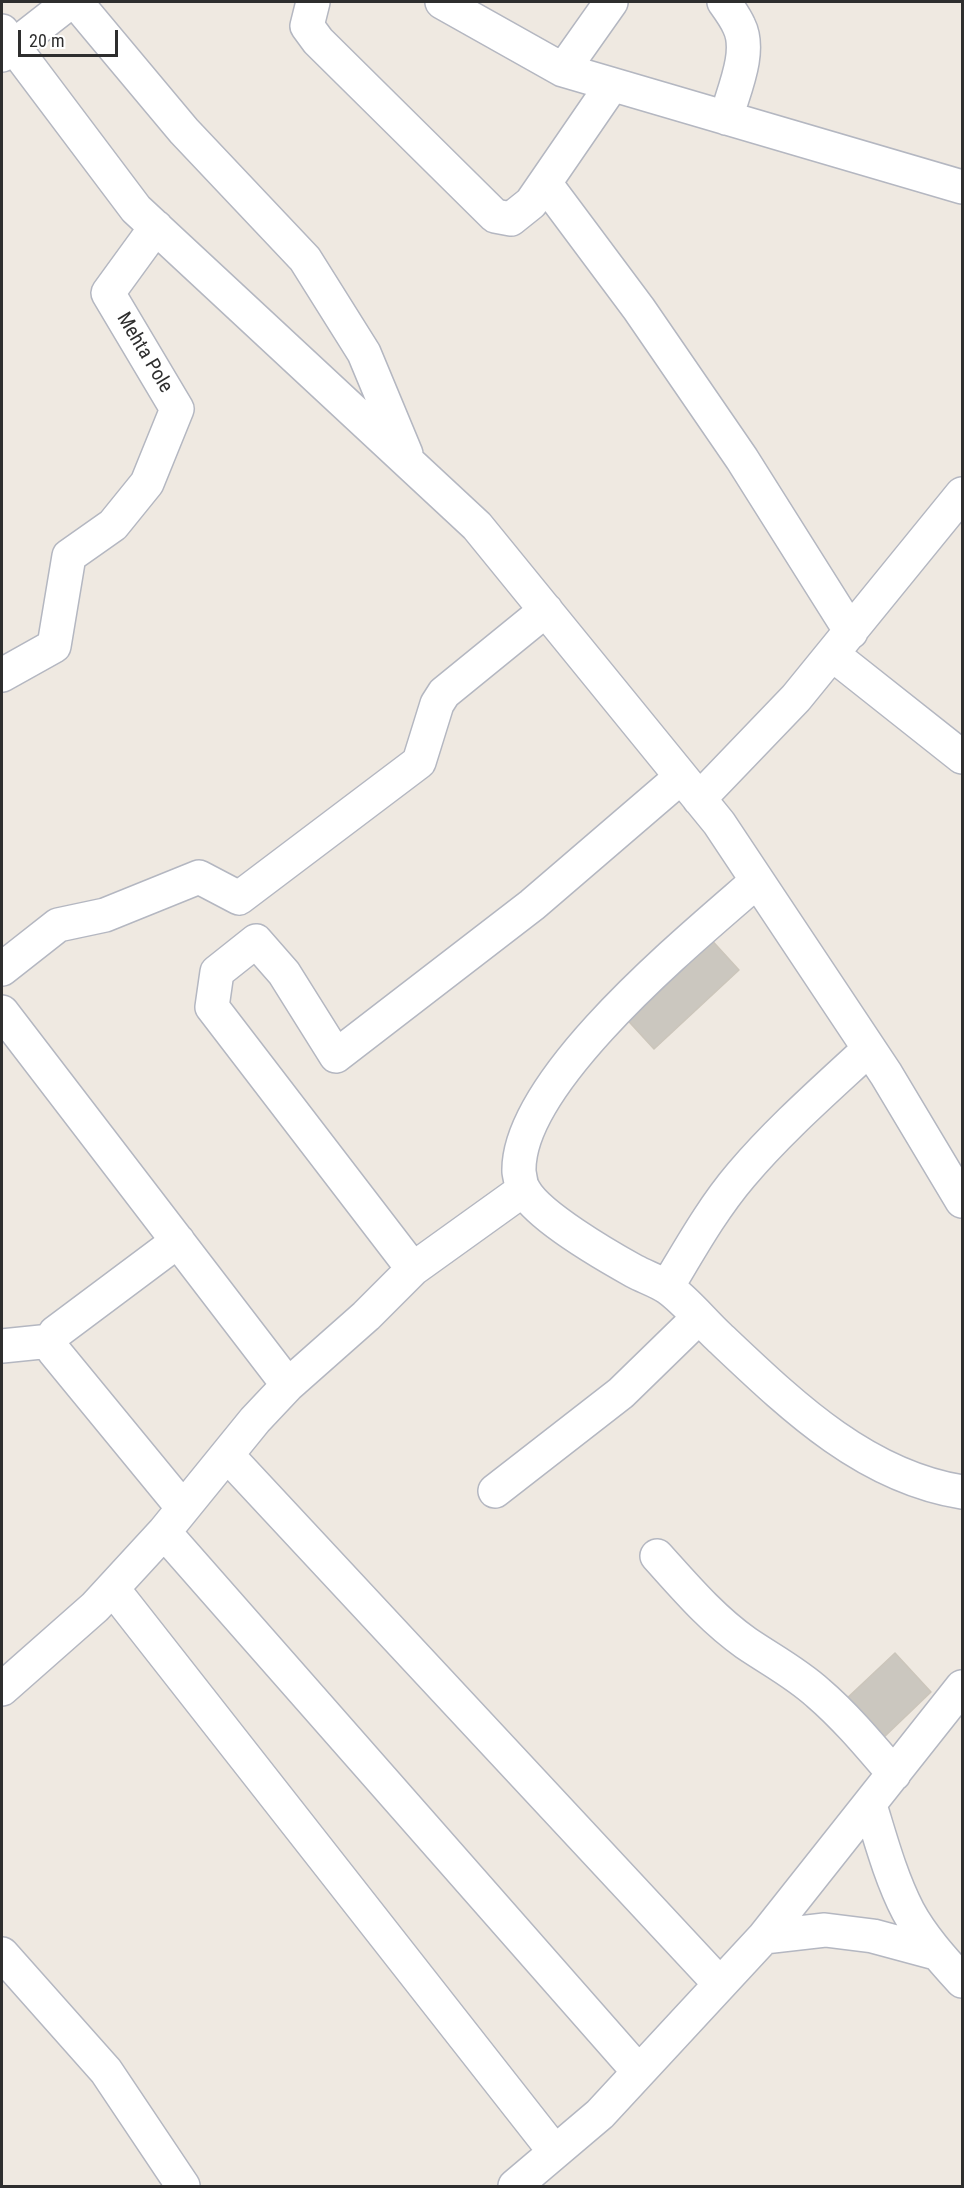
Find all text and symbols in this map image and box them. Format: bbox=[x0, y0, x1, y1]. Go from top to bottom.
scale bar bbox=[21, 18, 122, 56]
text: 20 m bbox=[29, 30, 64, 51]
street label: Mehta Pole bbox=[111, 309, 177, 397]

